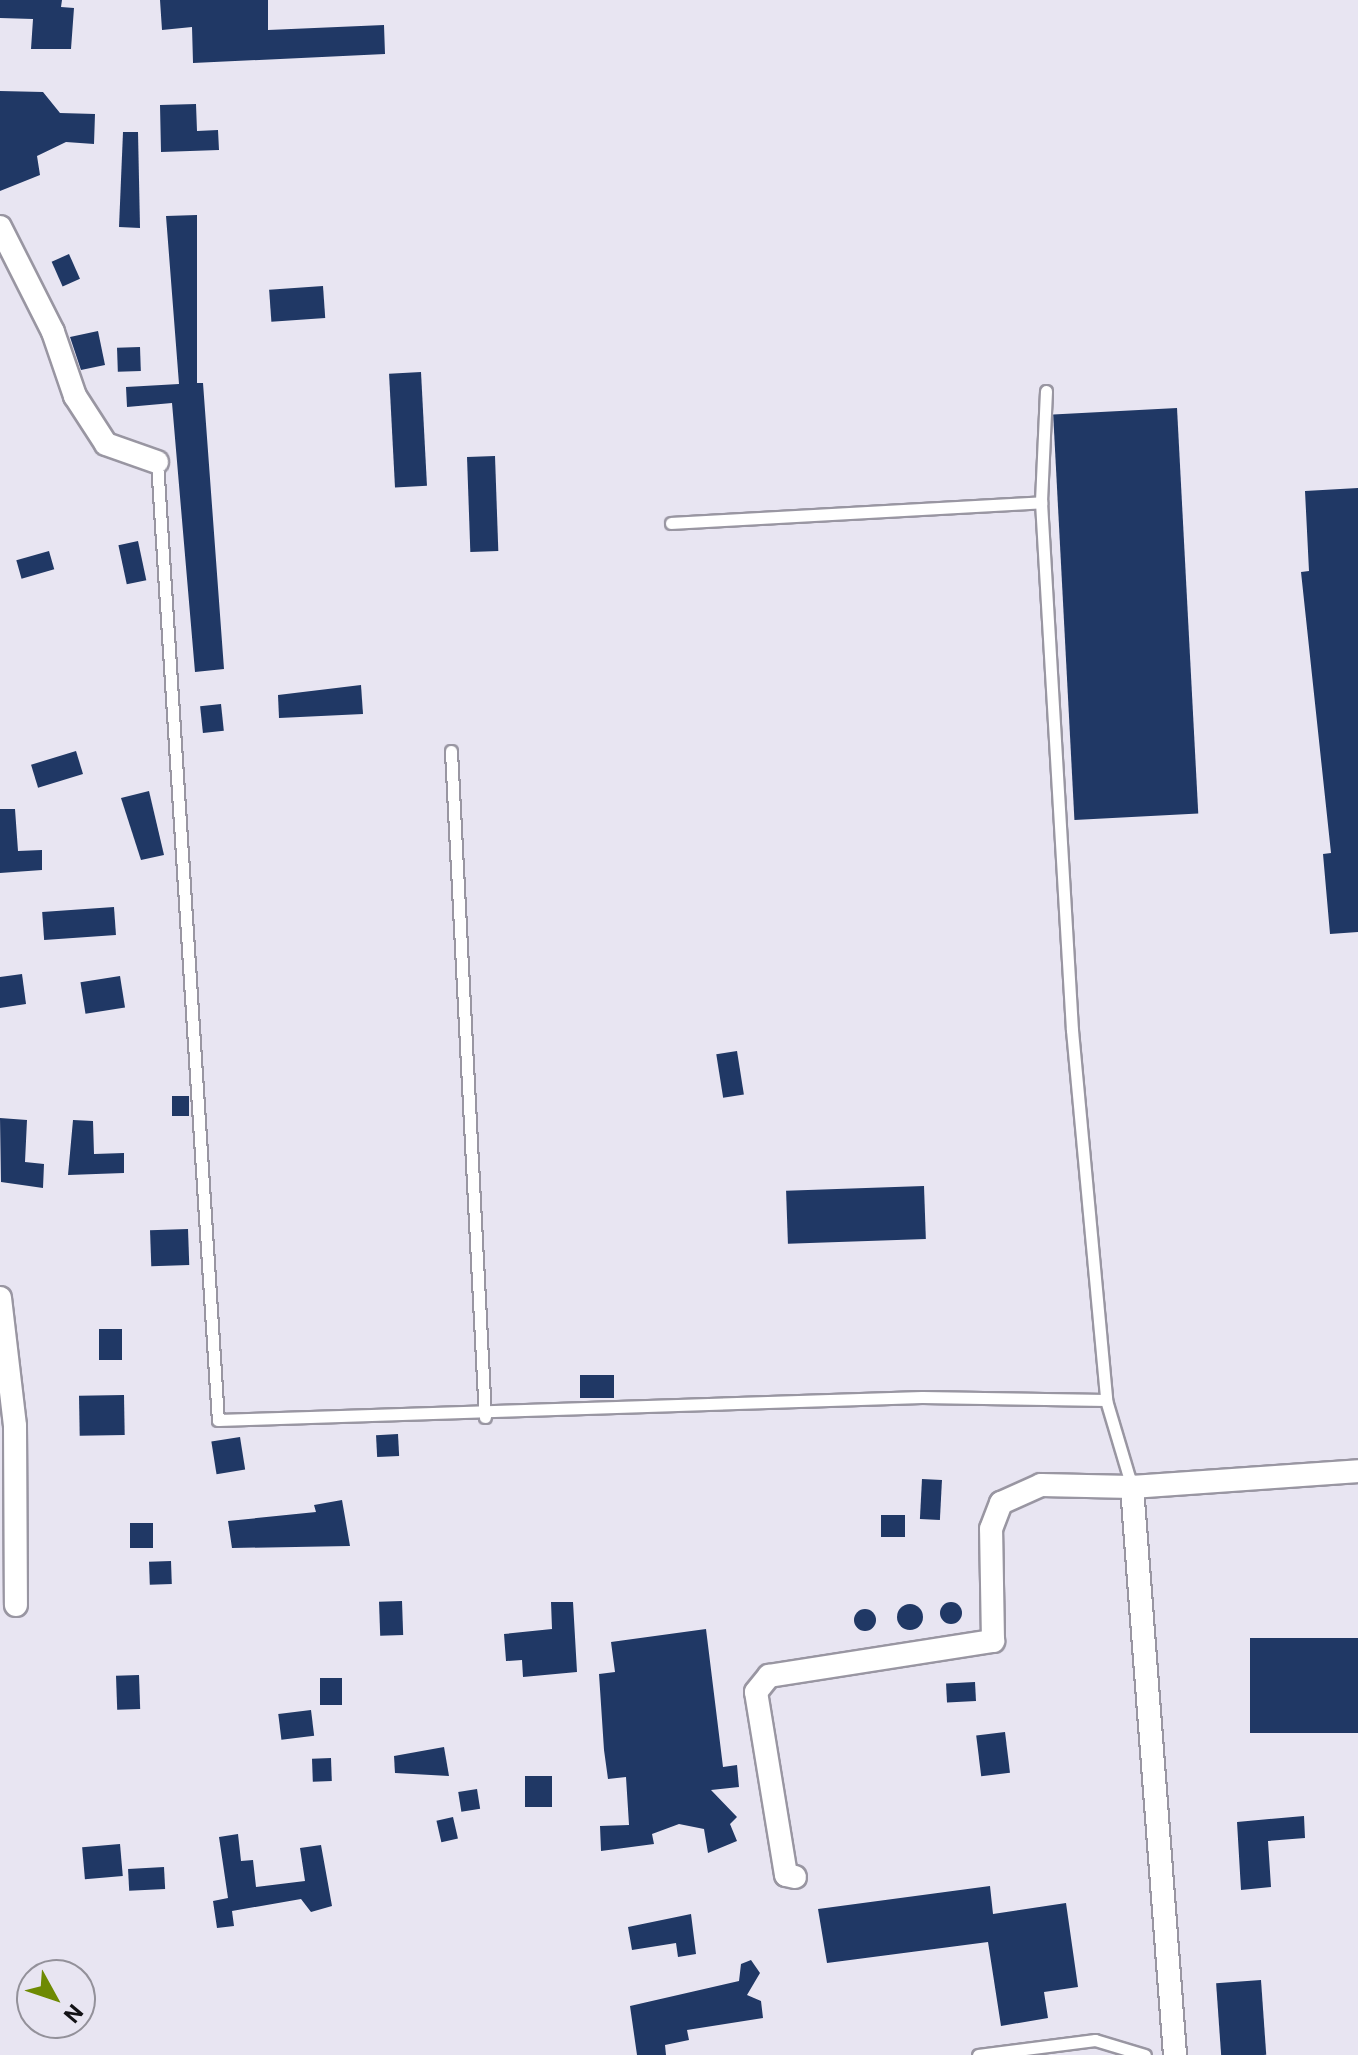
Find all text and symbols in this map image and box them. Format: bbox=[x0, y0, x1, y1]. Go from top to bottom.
north arrow bbox=[16, 1959, 96, 2039]
text: N bbox=[59, 1999, 88, 2027]

